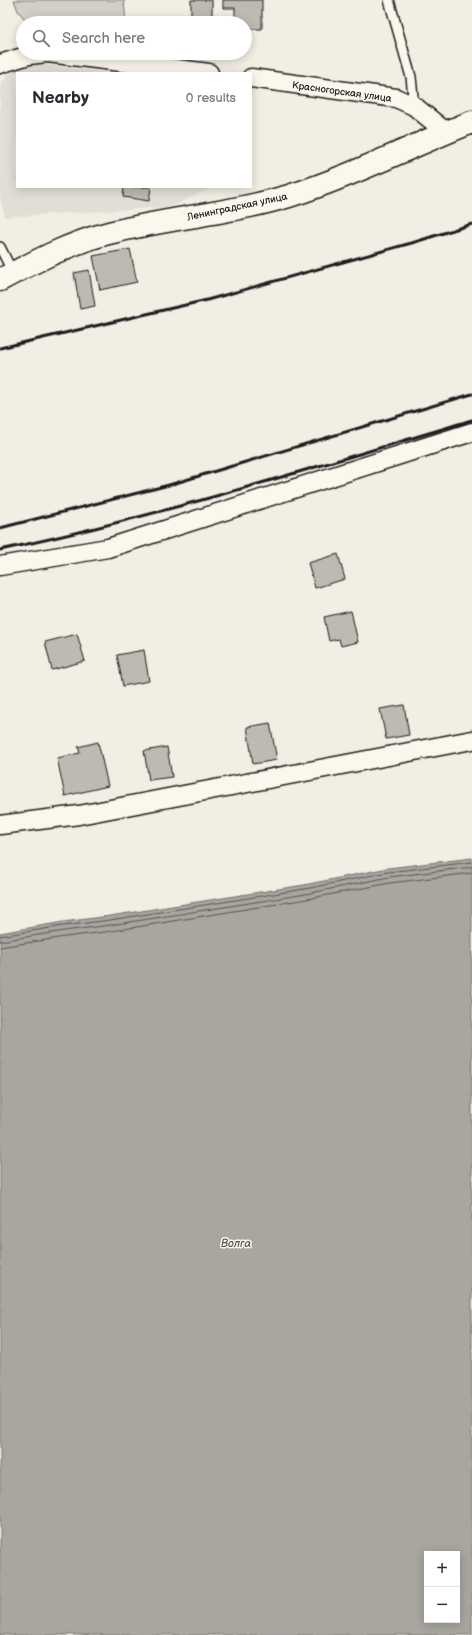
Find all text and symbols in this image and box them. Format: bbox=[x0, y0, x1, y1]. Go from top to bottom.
search box bbox=[16, 16, 252, 60]
icon: search bbox=[30, 27, 52, 49]
text: Search here bbox=[62, 29, 145, 48]
street label: Красногорская улица bbox=[291, 79, 392, 105]
text: Nearby bbox=[32, 88, 89, 108]
text: 0 results bbox=[186, 90, 236, 106]
street label: Ленинградская улица bbox=[185, 190, 289, 224]
water label: Волга bbox=[221, 1237, 251, 1250]
map controls bbox=[424, 1551, 460, 1623]
button: + bbox=[424, 1551, 460, 1587]
button: − bbox=[424, 1587, 460, 1623]

